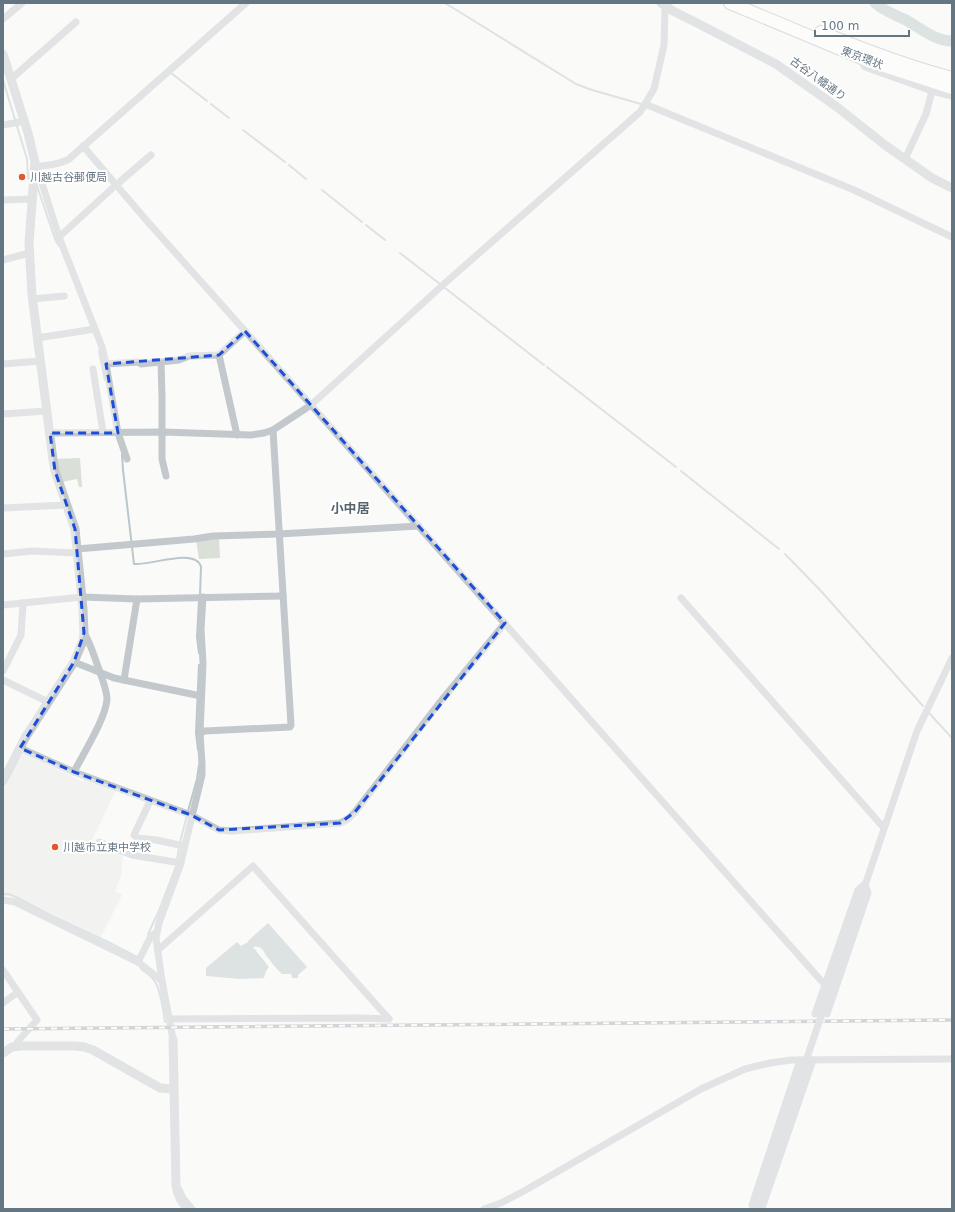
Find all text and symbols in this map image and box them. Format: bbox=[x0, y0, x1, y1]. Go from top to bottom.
scale bar bbox=[815, 12, 909, 38]
text: 100 m bbox=[821, 19, 859, 33]
street label: 東京環状 bbox=[839, 44, 886, 72]
street label: 古谷八幡通り bbox=[787, 54, 849, 104]
place label: 川越古谷郵便局 bbox=[30, 171, 107, 184]
marker: 川越古谷郵便局 bbox=[17, 172, 27, 182]
district label: 小中居 bbox=[330, 501, 370, 516]
place label: 川越市立東中学校 bbox=[63, 841, 151, 854]
marker: 川越市立東中学校 bbox=[50, 842, 60, 852]

